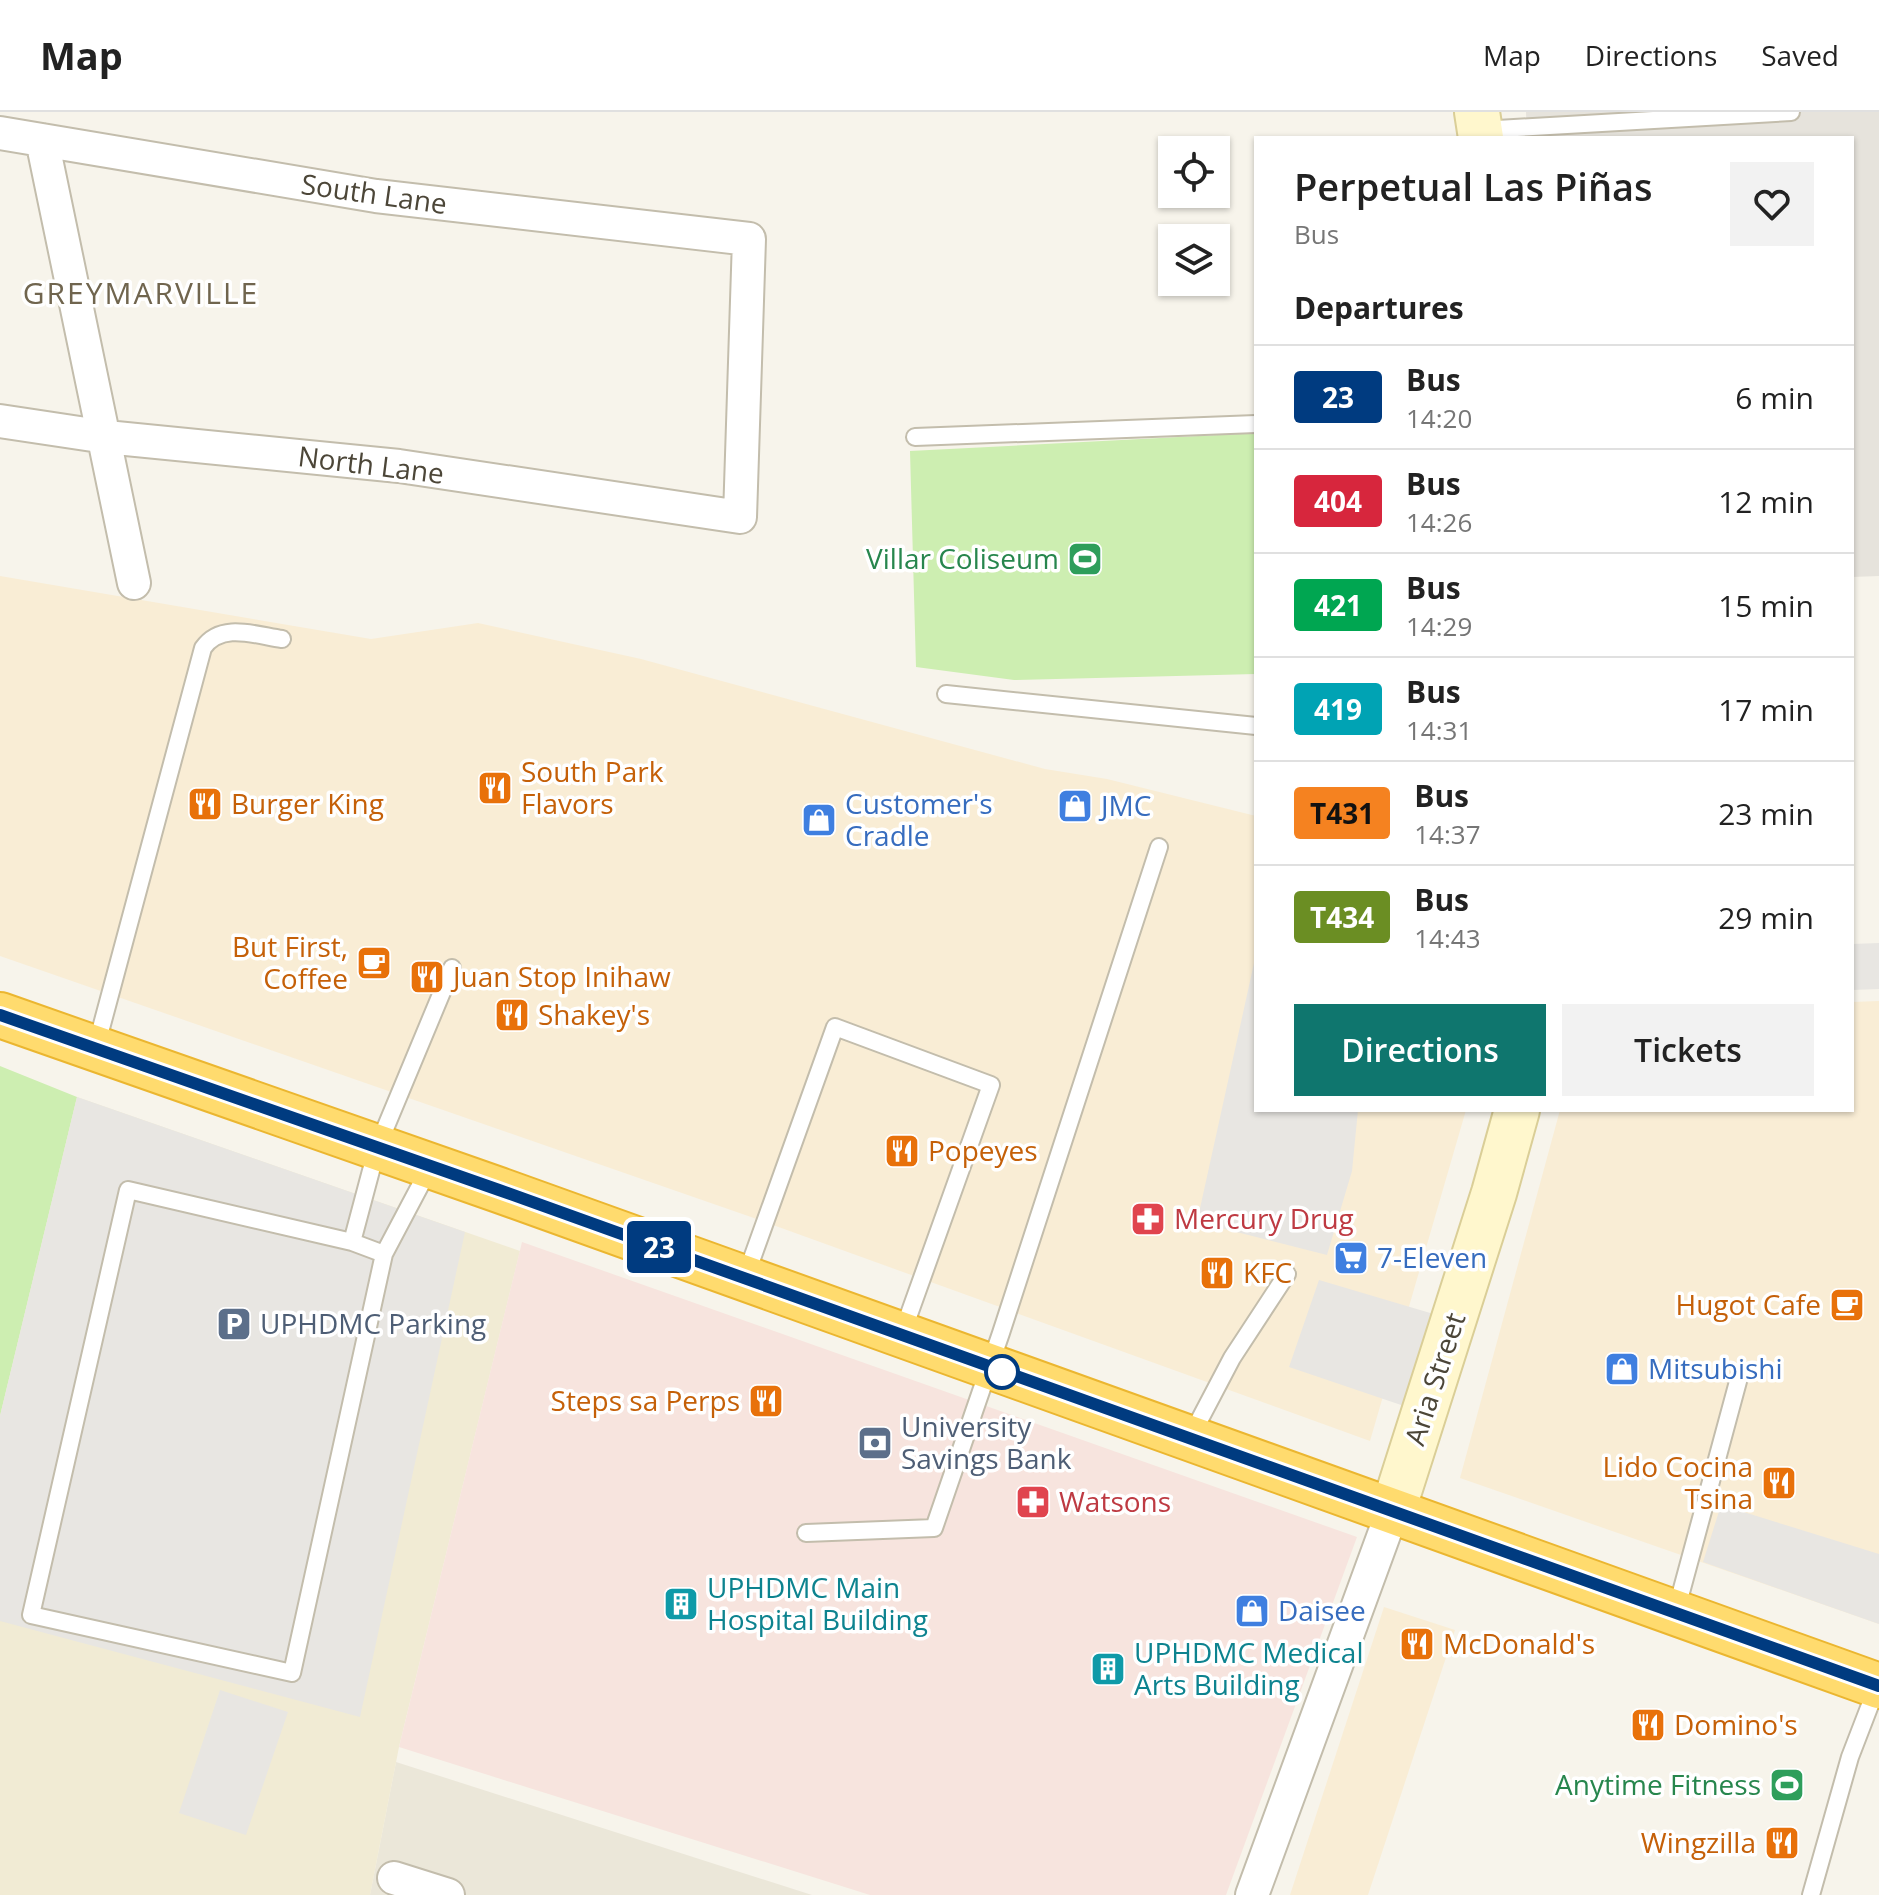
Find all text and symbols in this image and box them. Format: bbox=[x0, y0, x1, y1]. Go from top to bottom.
text: Map bbox=[40, 29, 123, 81]
text: Map bbox=[1483, 36, 1541, 74]
text: Directions bbox=[1585, 36, 1717, 74]
text: Saved bbox=[1761, 36, 1839, 74]
map controls bbox=[1158, 136, 1230, 296]
button: locate bbox=[1158, 136, 1230, 208]
text: Perpetual Las Piñas bbox=[1294, 160, 1653, 212]
button: heart bbox=[1730, 162, 1814, 246]
street label: South Lane bbox=[299, 164, 450, 222]
text: Bus bbox=[1294, 216, 1339, 252]
button: layers bbox=[1158, 224, 1230, 296]
district label: GREYMARVILLE bbox=[23, 272, 259, 313]
text: Departures bbox=[1294, 287, 1464, 328]
text: Bus bbox=[1406, 359, 1461, 400]
text: 6 min bbox=[1735, 377, 1814, 418]
text: 23 bbox=[1322, 378, 1354, 416]
text: 14:20 bbox=[1406, 400, 1472, 436]
street label: North Lane bbox=[296, 436, 446, 492]
text: Bus bbox=[1406, 463, 1461, 504]
text: 12 min bbox=[1718, 481, 1814, 522]
text: 404 bbox=[1314, 482, 1362, 520]
text: 14:26 bbox=[1406, 504, 1472, 540]
place label: Villar Coliseum bbox=[866, 539, 1059, 577]
sports icon: Villar Coliseum bbox=[1066, 540, 1104, 578]
text: Bus bbox=[1406, 567, 1461, 608]
text: 15 min bbox=[1718, 585, 1814, 626]
text: 421 bbox=[1314, 586, 1362, 624]
text: 14:29 bbox=[1406, 608, 1472, 644]
text: Bus bbox=[1406, 671, 1461, 712]
text: 17 min bbox=[1718, 689, 1814, 730]
text: 419 bbox=[1314, 690, 1362, 728]
text: 14:31 bbox=[1406, 712, 1472, 748]
place label: South Park Flavors bbox=[521, 752, 664, 822]
restaurant icon: South Park Flavors bbox=[476, 769, 514, 807]
text: Bus bbox=[1414, 775, 1469, 816]
place label: Burger King bbox=[231, 784, 384, 822]
place label: Customer's Cradle bbox=[845, 784, 993, 854]
restaurant icon: Burger King bbox=[186, 785, 224, 823]
place label: JMC bbox=[1098, 786, 1151, 824]
shop icon: JMC bbox=[1056, 787, 1094, 825]
text: 23 min bbox=[1718, 793, 1814, 834]
text: T431 bbox=[1310, 794, 1374, 832]
shop icon: Customer's Cradle bbox=[800, 801, 838, 839]
text: 14:37 bbox=[1414, 816, 1481, 852]
text: Bus bbox=[1414, 879, 1469, 920]
text: 29 min bbox=[1718, 897, 1814, 938]
text: T434 bbox=[1310, 898, 1374, 936]
text: 14:43 bbox=[1414, 920, 1481, 956]
place label: But First, Coffee bbox=[232, 927, 348, 997]
cafe icon: But First, Coffee bbox=[355, 944, 393, 982]
place label: Juan Stop Inihaw bbox=[450, 957, 671, 995]
restaurant icon: Juan Stop Inihaw bbox=[408, 958, 446, 996]
place label: Shakey's bbox=[538, 995, 650, 1033]
restaurant icon: Shakey's bbox=[493, 996, 531, 1034]
button: Directions bbox=[1294, 1004, 1546, 1096]
button: Tickets bbox=[1562, 1004, 1814, 1096]
place label: Popeyes bbox=[928, 1131, 1038, 1169]
restaurant icon: Popeyes bbox=[883, 1132, 921, 1170]
place label: Mercury Drug bbox=[1174, 1199, 1354, 1237]
pharmacy icon: Mercury Drug bbox=[1129, 1200, 1167, 1238]
line badge: 23 bbox=[623, 1221, 695, 1273]
text: 23 bbox=[643, 1228, 675, 1266]
place label: 7-Eleven bbox=[1377, 1238, 1487, 1276]
supermarket icon: 7-Eleven bbox=[1332, 1239, 1370, 1277]
place label: KFC bbox=[1243, 1253, 1292, 1291]
restaurant icon: KFC bbox=[1198, 1254, 1236, 1292]
place label: Hugot Cafe bbox=[1676, 1285, 1821, 1323]
cafe icon: Hugot Cafe bbox=[1828, 1286, 1866, 1324]
place label: UPHDMC Parking bbox=[260, 1304, 486, 1342]
parking icon: UPHDMC Parking bbox=[215, 1305, 253, 1343]
street label: Aria Street bbox=[1395, 1308, 1473, 1450]
place label: Mitsubishi bbox=[1648, 1349, 1783, 1387]
shop icon: Mitsubishi bbox=[1603, 1350, 1641, 1388]
unlabelled marker bbox=[985, 1355, 1019, 1389]
place label: Steps sa Perps bbox=[551, 1381, 740, 1419]
restaurant icon: Steps sa Perps bbox=[747, 1382, 785, 1420]
place label: University Savings Bank bbox=[901, 1407, 1072, 1477]
bank icon: University Savings Bank bbox=[856, 1424, 894, 1462]
place label: Lido Cocina Tsina bbox=[1602, 1447, 1753, 1517]
restaurant icon: Lido Cocina Tsina bbox=[1760, 1464, 1798, 1502]
place label: Watsons bbox=[1059, 1482, 1171, 1520]
pharmacy icon: Watsons bbox=[1014, 1483, 1052, 1521]
place label: UPHDMC Main Hospital Building bbox=[707, 1568, 928, 1638]
building icon: UPHDMC Main Hospital Building bbox=[662, 1585, 700, 1623]
place label: Daisee bbox=[1278, 1591, 1366, 1629]
shop icon: Daisee bbox=[1233, 1592, 1271, 1630]
place label: McDonald's bbox=[1443, 1624, 1595, 1662]
restaurant icon: McDonald's bbox=[1398, 1625, 1436, 1663]
place label: UPHDMC Medical Arts Building bbox=[1134, 1633, 1363, 1703]
building icon: UPHDMC Medical Arts Building bbox=[1089, 1650, 1127, 1688]
place label: Domino's bbox=[1674, 1705, 1798, 1743]
restaurant icon: Domino's bbox=[1629, 1706, 1667, 1744]
place label: Anytime Fitness bbox=[1555, 1765, 1761, 1803]
sports icon: Anytime Fitness bbox=[1768, 1766, 1806, 1804]
place label: Wingzilla bbox=[1641, 1823, 1756, 1861]
restaurant icon: Wingzilla bbox=[1763, 1824, 1801, 1862]

